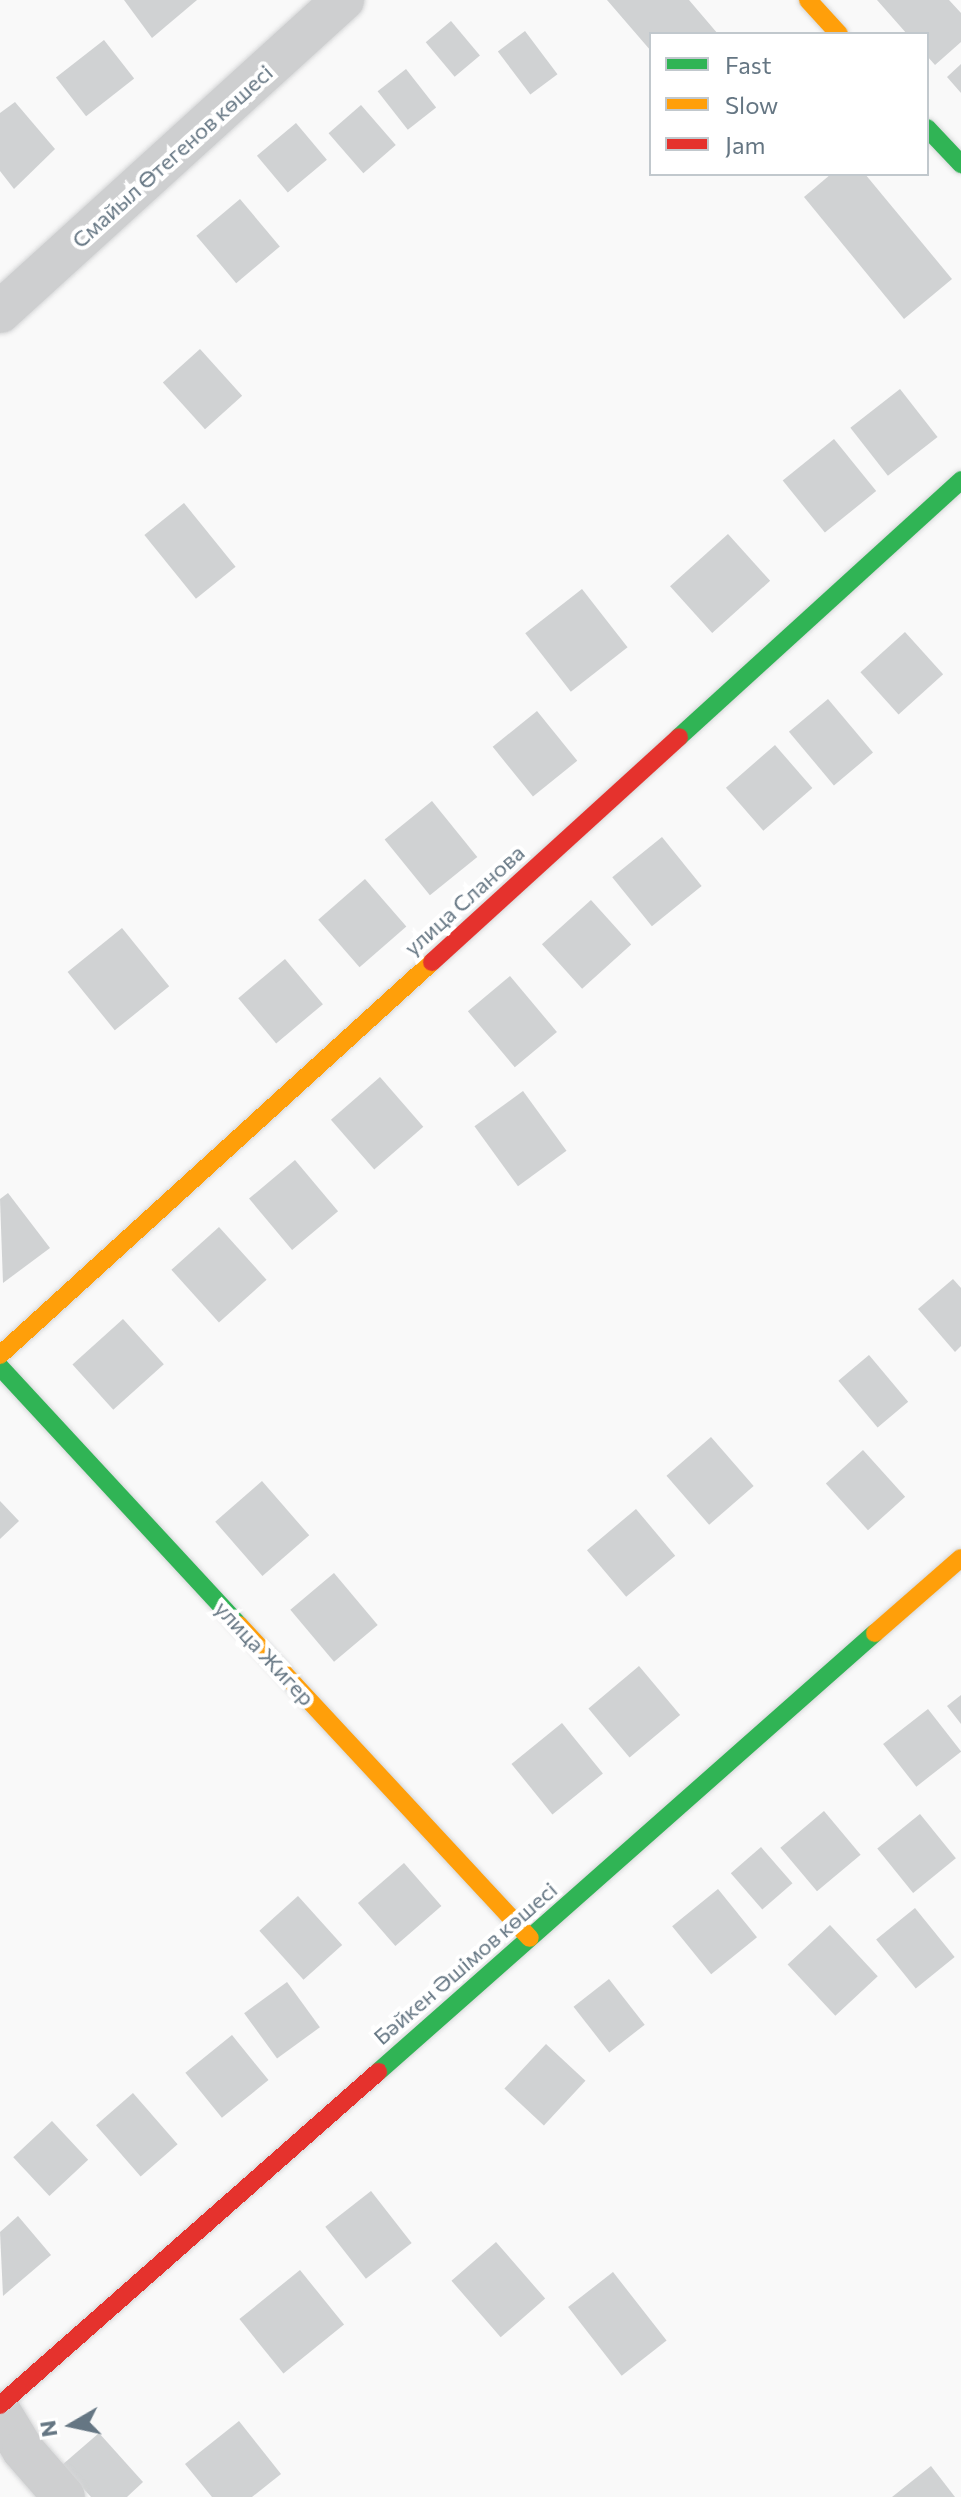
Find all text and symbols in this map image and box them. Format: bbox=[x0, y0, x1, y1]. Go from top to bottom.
legend bbox=[649, 32, 929, 176]
text: Fast bbox=[725, 50, 772, 79]
street label: Смайыл Өтегенов көшесі bbox=[66, 59, 278, 253]
text: Slow bbox=[725, 90, 778, 119]
text: Jam bbox=[725, 130, 765, 159]
street label: улица Сланова bbox=[399, 839, 529, 961]
street label: улица Жигер bbox=[210, 1595, 320, 1711]
street label: Бәйкен Әшімов көшесі bbox=[368, 1876, 562, 2050]
north arrow bbox=[32, 2385, 112, 2465]
text: N bbox=[33, 2419, 62, 2439]

